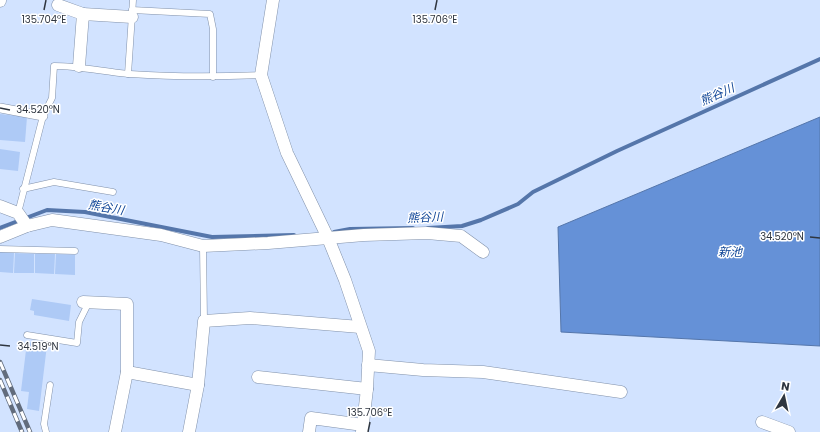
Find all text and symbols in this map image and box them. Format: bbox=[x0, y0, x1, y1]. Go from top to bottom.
text: 135.704°E bbox=[22, 12, 66, 27]
text: 135.706°E bbox=[413, 12, 457, 27]
water label: 熊谷川 bbox=[697, 78, 739, 109]
text: 34.520°N bbox=[16, 102, 60, 117]
water label: 熊谷川 bbox=[87, 196, 127, 219]
water label: 熊谷川 bbox=[407, 208, 445, 226]
text: 34.520°N bbox=[760, 229, 804, 244]
water label: 新池 bbox=[718, 243, 743, 260]
text: 34.519°N bbox=[17, 339, 59, 354]
north arrow bbox=[764, 376, 804, 416]
text: N bbox=[780, 378, 791, 395]
text: 135.706°E bbox=[348, 405, 392, 420]

